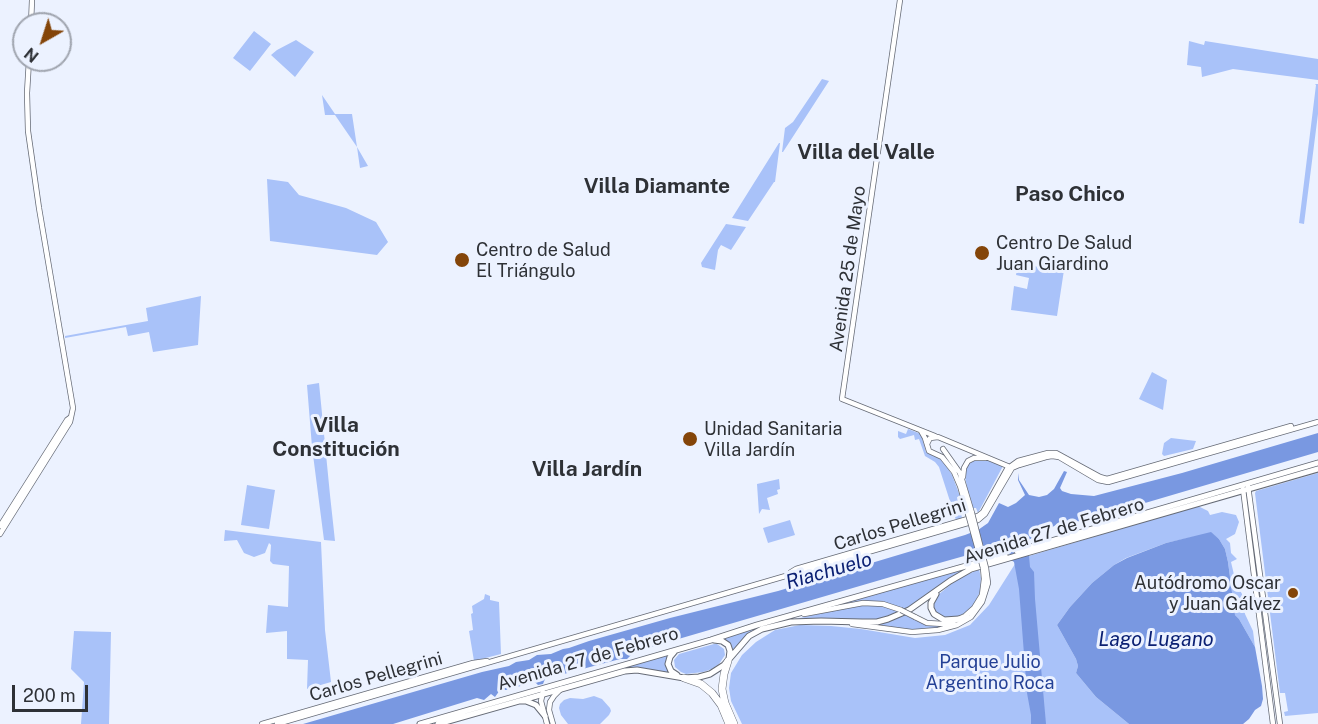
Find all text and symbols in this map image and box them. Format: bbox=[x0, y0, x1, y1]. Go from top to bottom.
north arrow bbox=[12, 12, 72, 72]
text: N bbox=[21, 44, 42, 66]
district label: Villa del Valle bbox=[797, 140, 935, 166]
district label: Villa Diamante bbox=[584, 174, 730, 200]
district label: Paso Chico bbox=[1015, 182, 1125, 208]
street label: Avenida 25 de Mayo bbox=[826, 184, 870, 354]
place label: Centro De Salud Juan Giardino bbox=[996, 232, 1132, 274]
place label: Centro de Salud El Triángulo bbox=[476, 239, 611, 282]
marker: Centro De Salud Juan Giardino bbox=[973, 244, 991, 262]
marker: Centro de Salud El Triángulo bbox=[453, 251, 471, 269]
district label: Villa Constitución bbox=[272, 413, 400, 463]
place label: Unidad Sanitaria Villa Jardín bbox=[704, 418, 842, 460]
marker: Unidad Sanitaria Villa Jardín bbox=[681, 430, 699, 448]
district label: Villa Jardín bbox=[532, 457, 642, 483]
street label: Avenida 27 de Febrero bbox=[961, 493, 1147, 569]
street label: Carlos Pellegrini bbox=[831, 495, 969, 555]
water label: Riachuelo bbox=[783, 547, 875, 595]
place label: Autódromo Oscar y Juan Gálvez bbox=[1134, 572, 1281, 614]
marker: Autódromo Oscar y Juan Gálvez bbox=[1286, 586, 1300, 600]
street label: Avenida 27 de Febrero bbox=[495, 623, 681, 695]
water label: Lago Lugano bbox=[1098, 628, 1214, 652]
street label: Carlos Pellegrini bbox=[307, 648, 445, 706]
park label: Parque Julio Argentino Roca bbox=[926, 651, 1054, 694]
scale bar bbox=[15, 673, 92, 711]
text: 200 m bbox=[23, 685, 76, 706]

